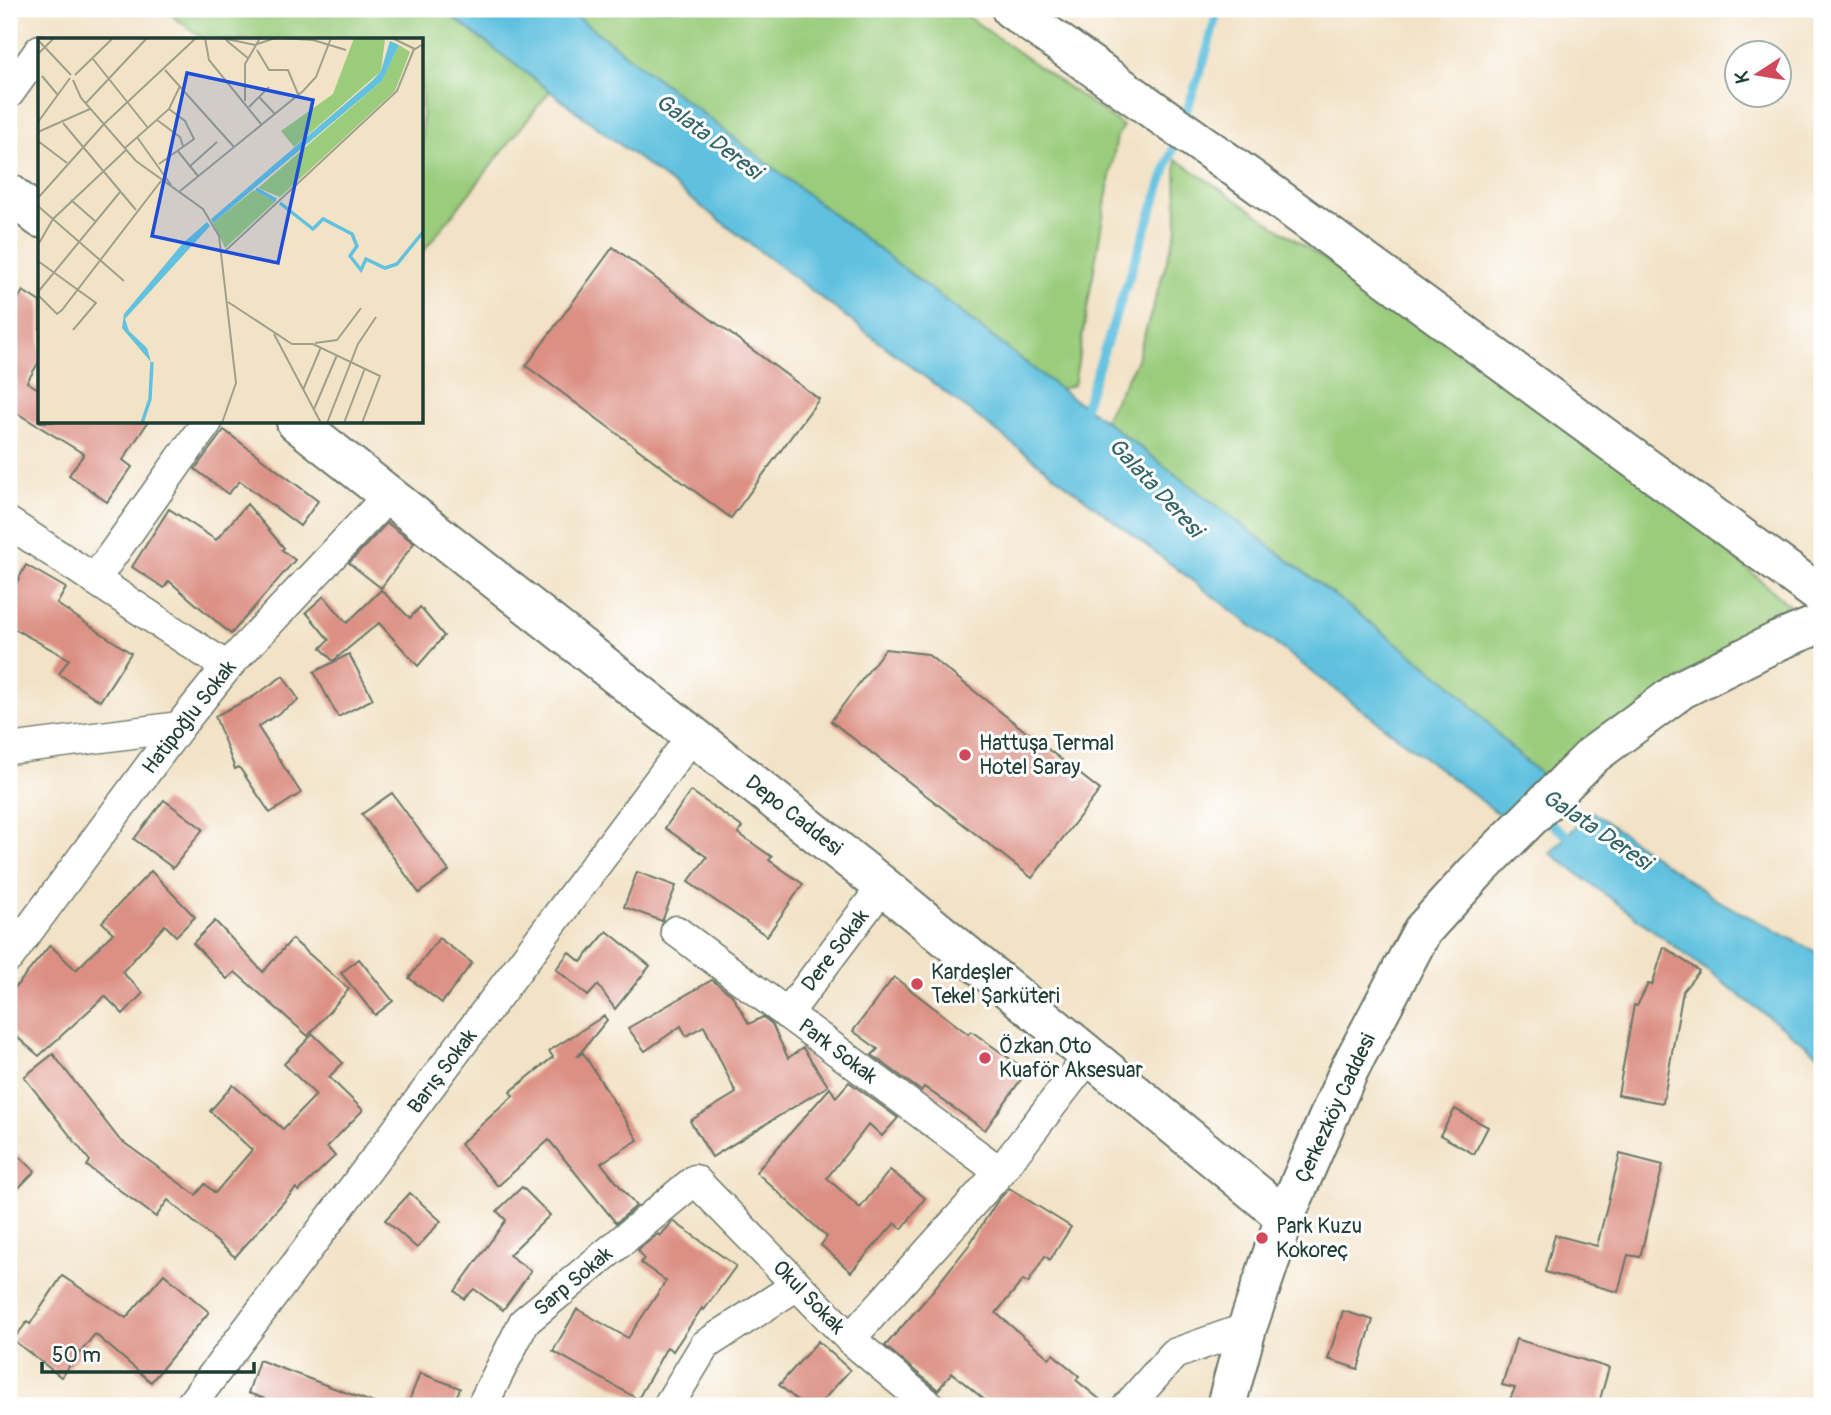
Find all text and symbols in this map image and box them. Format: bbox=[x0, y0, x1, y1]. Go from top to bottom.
inset map bbox=[38, 38, 424, 424]
north arrow bbox=[1722, 38, 1792, 108]
text: K bbox=[1729, 69, 1755, 85]
water label: Galata Deresi bbox=[650, 87, 771, 188]
water label: Galata Deresi bbox=[1102, 432, 1212, 546]
street label: Hatipoğlu Sokak bbox=[136, 655, 243, 780]
place label: Hattuşa Termal Hotel Saray bbox=[979, 730, 1114, 781]
marker: Hattuşa Termal Hotel Saray bbox=[957, 747, 973, 763]
street label: Depo Caddesi bbox=[740, 769, 848, 862]
water label: Galata Deresi bbox=[1537, 782, 1660, 879]
street label: Dere Sokak bbox=[796, 904, 875, 997]
place label: Kardeşler Tekel Şarküteri bbox=[931, 959, 1060, 1010]
marker: Kardeşler Tekel Şarküteri bbox=[909, 976, 925, 992]
street label: Park Sokak bbox=[793, 1013, 883, 1090]
street label: Barış Sokak bbox=[402, 1023, 483, 1119]
street label: Çerkezköy Caddesi bbox=[1289, 1029, 1382, 1187]
place label: Özkan Oto Kuaför Aksesuar bbox=[999, 1033, 1143, 1084]
marker: Özkan Oto Kuaför Aksesuar bbox=[977, 1050, 993, 1066]
place label: Park Kuzu Kokoreç bbox=[1276, 1213, 1362, 1264]
marker: Park Kuzu Kokoreç bbox=[1254, 1230, 1270, 1246]
street label: Sarp Sokak bbox=[528, 1240, 618, 1322]
street label: Okul Sokak bbox=[767, 1255, 851, 1340]
scale bar bbox=[42, 1331, 254, 1375]
text: 50 m bbox=[52, 1342, 101, 1369]

